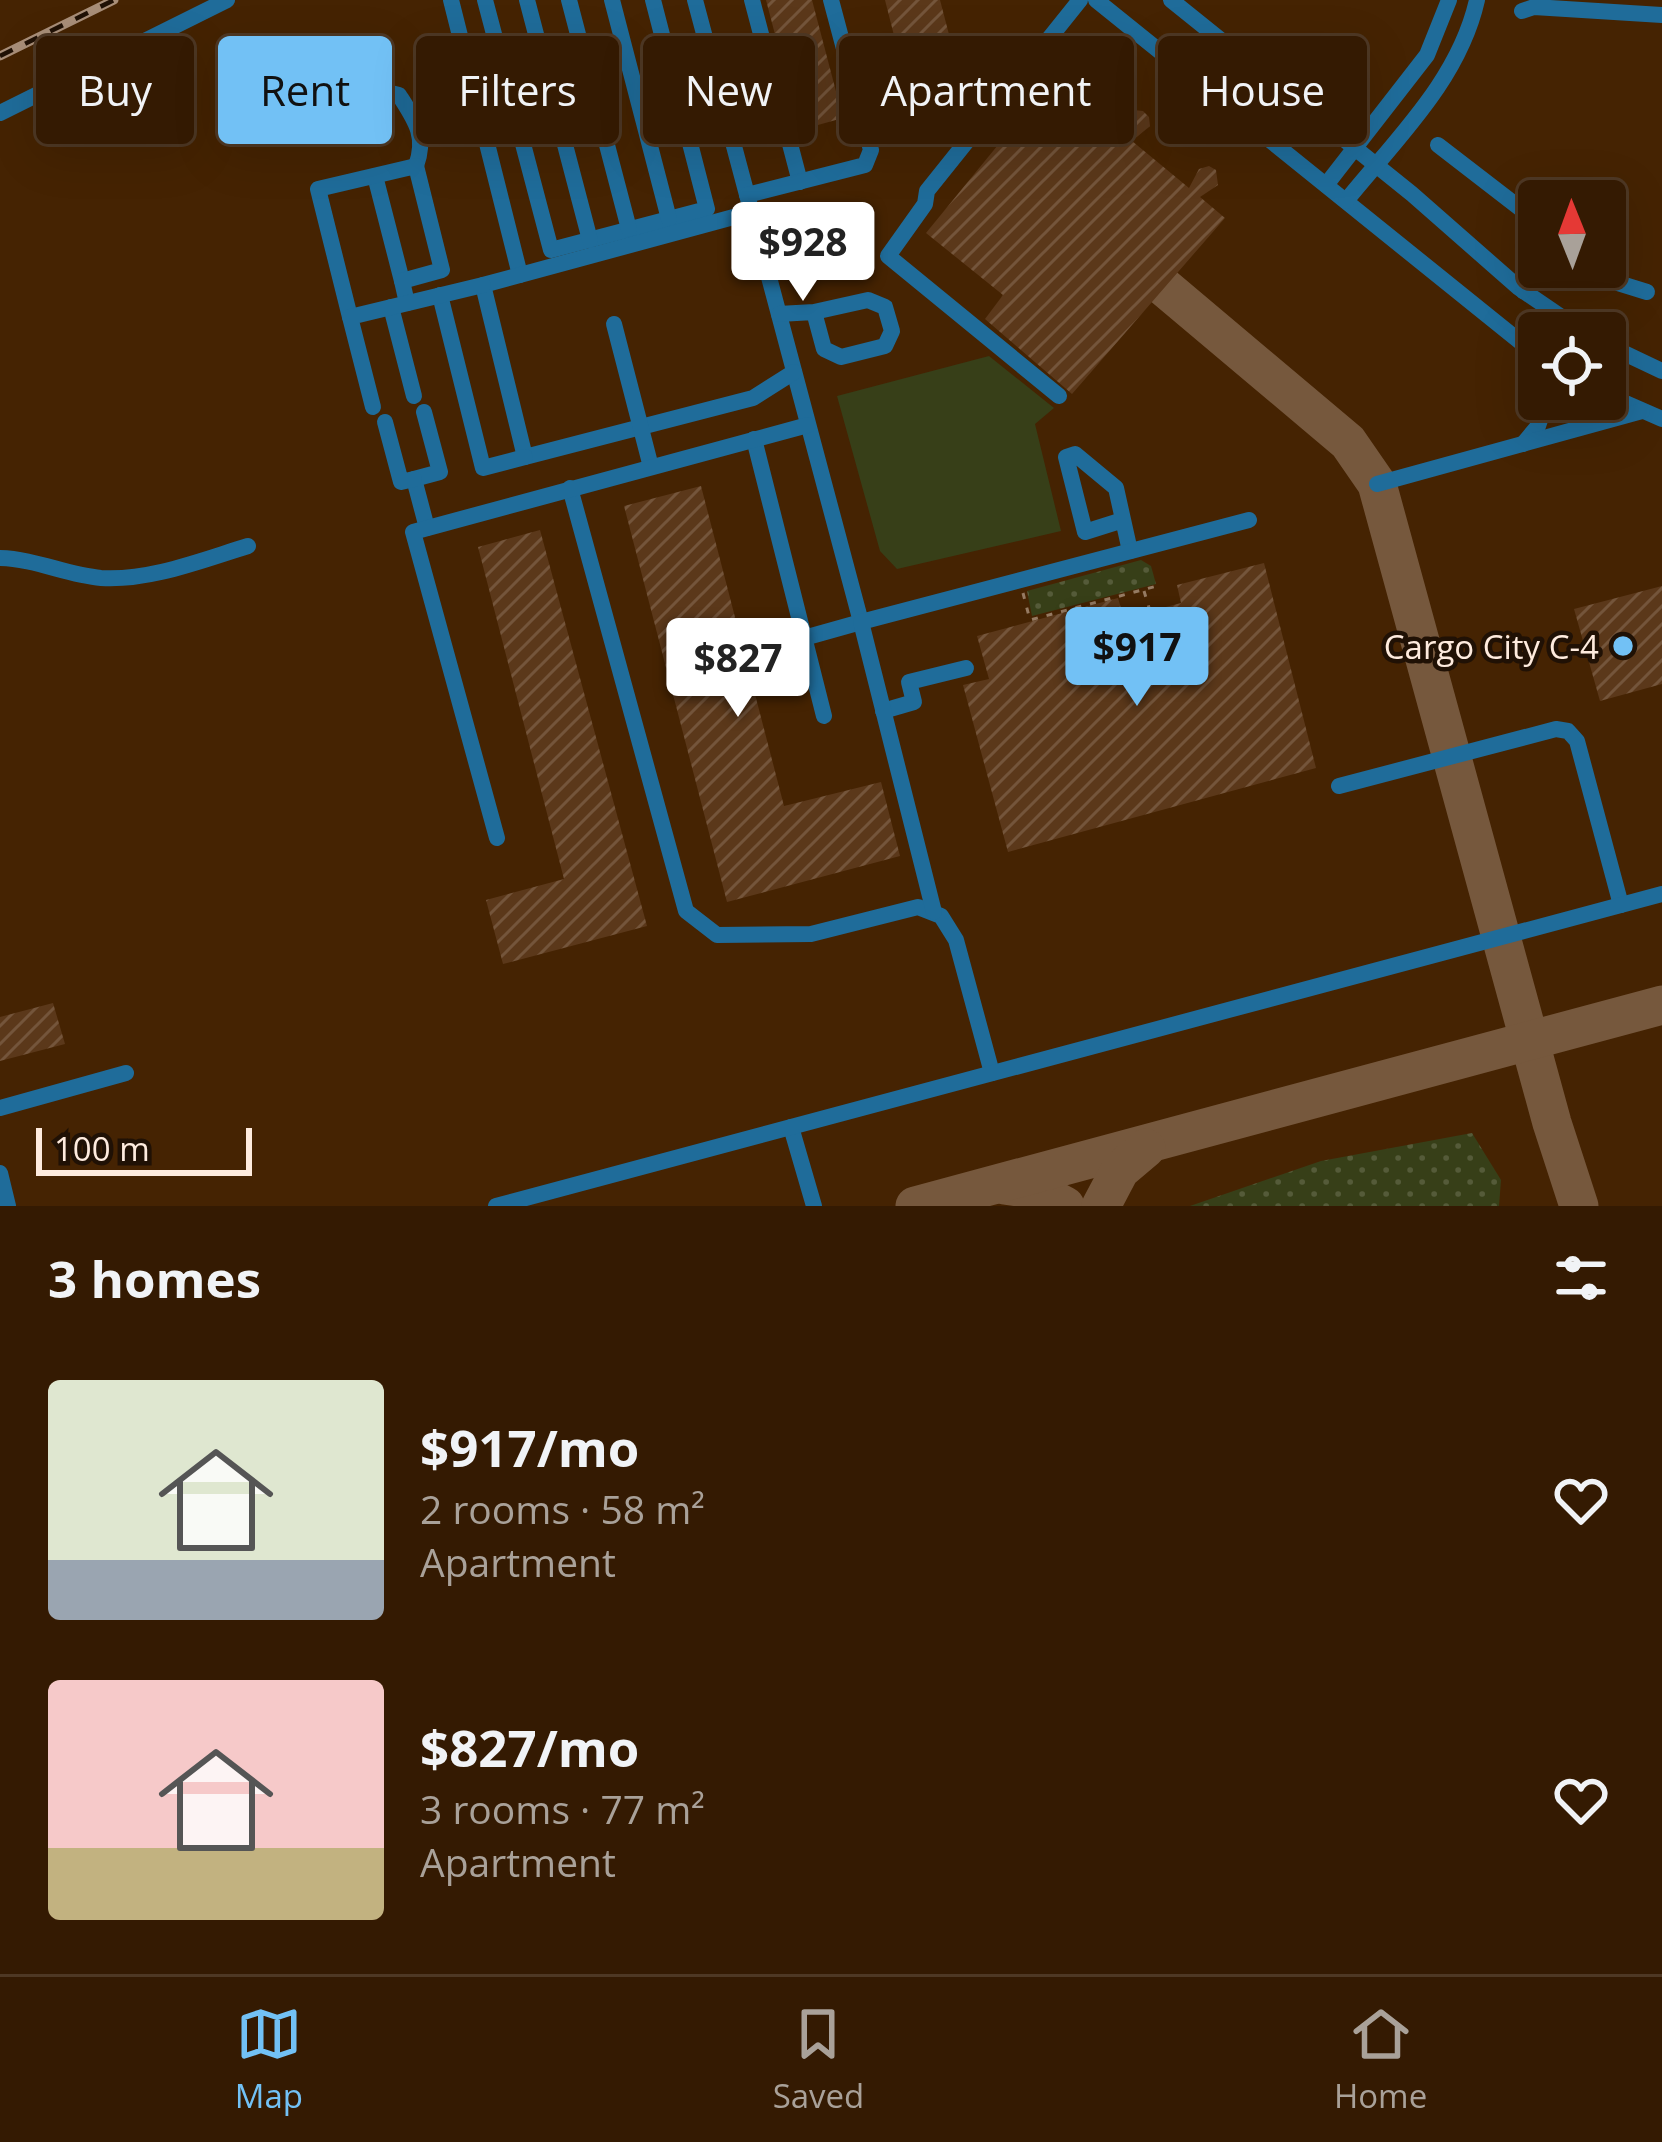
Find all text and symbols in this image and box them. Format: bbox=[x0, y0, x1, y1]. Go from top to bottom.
chip: Buy bbox=[36, 36, 194, 144]
chip: Rent bbox=[218, 36, 392, 144]
chip: Filters bbox=[416, 36, 619, 144]
chip: New bbox=[643, 36, 815, 144]
chip: Apartment bbox=[839, 36, 1134, 144]
chip: House bbox=[1158, 36, 1367, 144]
north arrow bbox=[1518, 180, 1626, 288]
map controls bbox=[1518, 180, 1626, 420]
pin: $928 bbox=[732, 202, 874, 304]
text: $928 bbox=[758, 214, 848, 267]
button: locate bbox=[1518, 312, 1626, 420]
pin: $917 bbox=[1066, 607, 1208, 709]
pin: $827 bbox=[667, 618, 809, 720]
text: $917 bbox=[1092, 619, 1182, 672]
place label: Cargo City C-4 bbox=[1384, 624, 1599, 669]
text: $827 bbox=[693, 630, 783, 683]
marker: Cargo City C-4 bbox=[1610, 633, 1636, 659]
scale bar bbox=[36, 1122, 252, 1175]
text: 100 m bbox=[54, 1126, 150, 1171]
text: 3 homes bbox=[48, 1243, 261, 1313]
icon: filters bbox=[1548, 1245, 1614, 1311]
text: $917/mo bbox=[420, 1412, 639, 1482]
icon: home bbox=[144, 1428, 288, 1572]
icon: heart bbox=[1548, 1467, 1614, 1533]
text: 2 rooms · 58 m² bbox=[420, 1482, 705, 1535]
text: Apartment bbox=[420, 1535, 616, 1588]
text: $827/mo bbox=[420, 1712, 639, 1782]
icon: home bbox=[144, 1728, 288, 1872]
icon: heart bbox=[1548, 1767, 1614, 1833]
text: 3 rooms · 77 m² bbox=[420, 1782, 705, 1835]
text: Apartment bbox=[420, 1835, 616, 1888]
tab: Map bbox=[235, 2001, 303, 2118]
tab: Saved bbox=[773, 2001, 864, 2118]
tab: Home bbox=[1334, 2001, 1427, 2118]

